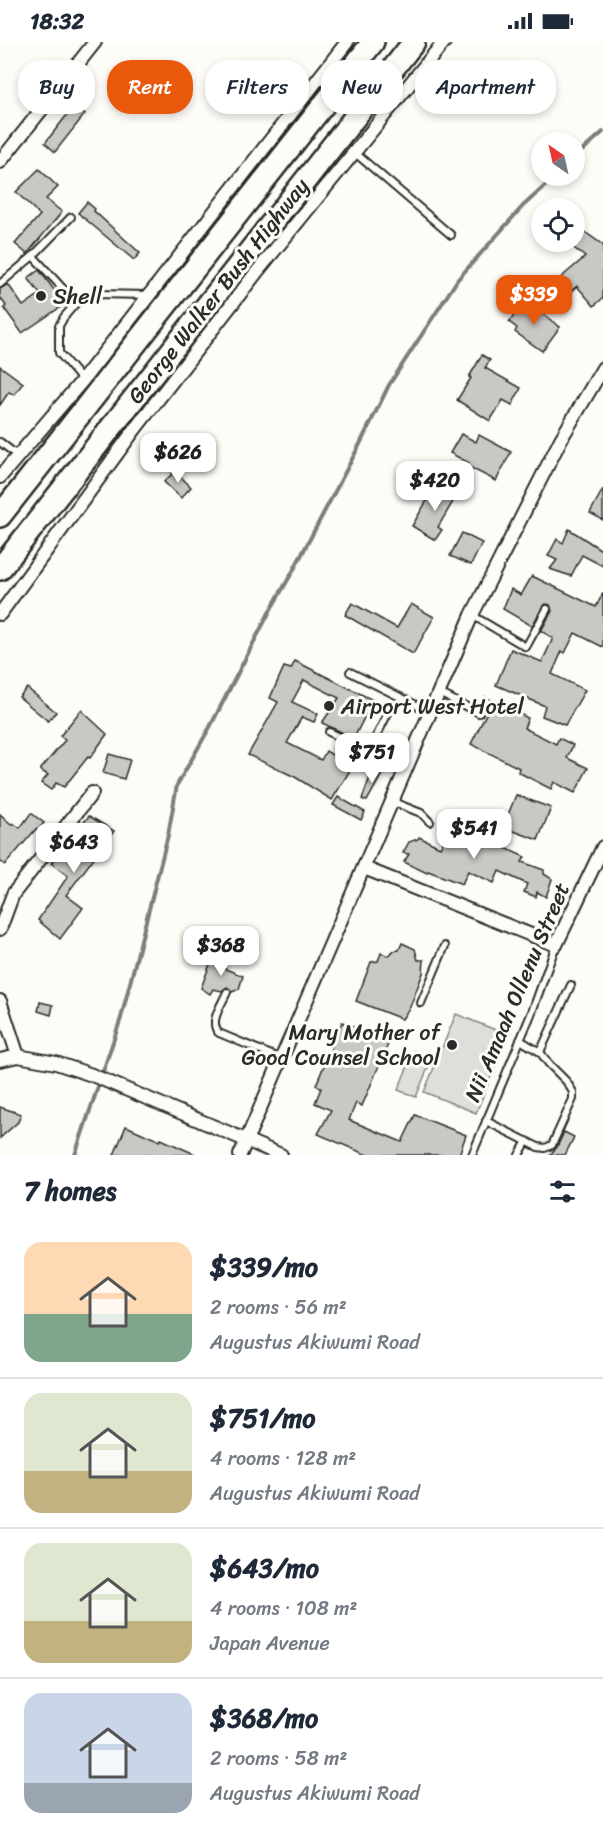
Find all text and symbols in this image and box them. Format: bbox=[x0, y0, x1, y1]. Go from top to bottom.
text: 18:32 bbox=[30, 2, 84, 41]
chip: Buy bbox=[18, 60, 95, 114]
chip: Rent bbox=[107, 60, 193, 114]
chip: Filters bbox=[205, 60, 309, 114]
chip: New bbox=[321, 60, 403, 114]
chip: Apartment bbox=[415, 60, 556, 114]
north arrow bbox=[531, 132, 585, 186]
map controls bbox=[531, 132, 585, 252]
street label: George Walker Bush Highway bbox=[117, 169, 319, 413]
button: locate bbox=[531, 198, 585, 252]
pin: $339 bbox=[498, 275, 570, 326]
place label: Shell bbox=[53, 277, 103, 316]
text: $339 bbox=[510, 277, 558, 312]
marker: Shell bbox=[34, 289, 48, 303]
pin: $626 bbox=[142, 433, 214, 484]
text: $626 bbox=[154, 435, 202, 470]
pin: $420 bbox=[399, 461, 471, 512]
text: $420 bbox=[410, 463, 460, 498]
place label: Airport West Hotel bbox=[340, 687, 525, 726]
marker: Airport West Hotel bbox=[322, 699, 336, 713]
pin: $751 bbox=[336, 733, 408, 784]
text: $751 bbox=[349, 735, 395, 770]
pin: $541 bbox=[438, 809, 510, 860]
text: $541 bbox=[451, 811, 497, 846]
pin: $643 bbox=[38, 823, 110, 874]
text: $643 bbox=[50, 825, 98, 860]
street label: Nii Amaah Ollenu Street bbox=[453, 876, 581, 1108]
pin: $368 bbox=[185, 926, 257, 977]
text: $368 bbox=[197, 928, 245, 963]
place label: Mary Mother of Good Counsel School bbox=[241, 1013, 442, 1077]
marker: Mary Mother of Good Counsel School bbox=[445, 1038, 459, 1052]
text: 7 homes bbox=[24, 1168, 116, 1214]
icon: filters bbox=[546, 1175, 579, 1208]
text: $339/mo bbox=[210, 1244, 318, 1290]
icon: home bbox=[72, 1266, 144, 1338]
text: 2 rooms · 56 m² bbox=[210, 1290, 347, 1325]
text: Augustus Akiwumi Road bbox=[210, 1325, 420, 1360]
text: $751/mo bbox=[210, 1395, 315, 1441]
icon: home bbox=[72, 1417, 144, 1489]
text: 4 rooms · 128 m² bbox=[210, 1441, 356, 1476]
text: Augustus Akiwumi Road bbox=[210, 1476, 420, 1511]
text: $643/mo bbox=[210, 1545, 319, 1591]
icon: home bbox=[72, 1567, 144, 1639]
text: 4 rooms · 108 m² bbox=[210, 1591, 357, 1626]
text: Japan Avenue bbox=[210, 1626, 330, 1661]
text: $368/mo bbox=[210, 1695, 318, 1741]
icon: home bbox=[72, 1717, 144, 1789]
text: 2 rooms · 58 m² bbox=[210, 1741, 347, 1776]
text: Augustus Akiwumi Road bbox=[210, 1776, 420, 1811]

